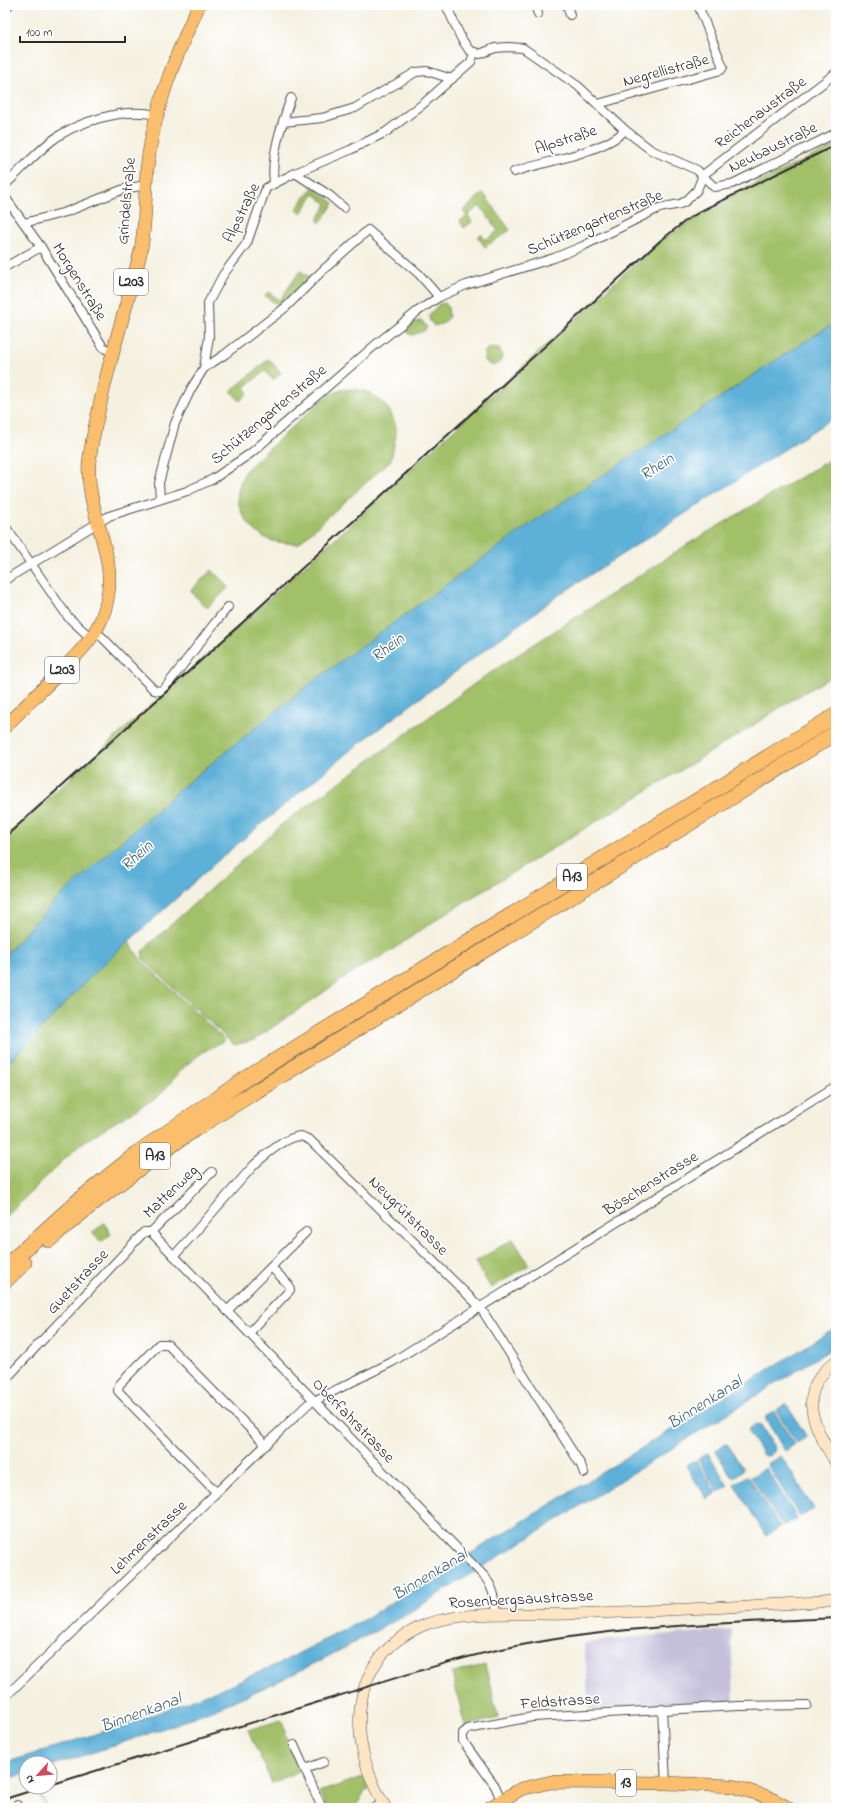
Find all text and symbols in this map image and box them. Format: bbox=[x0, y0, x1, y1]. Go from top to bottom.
scale bar bbox=[20, 18, 125, 44]
text: 100 m bbox=[26, 24, 53, 42]
street label: Negrellistraße bbox=[620, 48, 713, 94]
street label: Reichenaustraße bbox=[710, 70, 812, 155]
street label: Neubaustraße bbox=[725, 116, 822, 180]
street label: Alpstraße bbox=[532, 118, 601, 161]
street label: Grindelstraße bbox=[111, 156, 143, 246]
street label: Alpstraße bbox=[217, 178, 267, 247]
street label: Schützengartenstraße bbox=[524, 183, 667, 262]
street label: Morgenstraße bbox=[46, 238, 113, 326]
road number: L203 bbox=[114, 269, 148, 295]
street label: Schützengartenstraße bbox=[206, 359, 333, 471]
water label: Rhein bbox=[635, 446, 680, 487]
water label: Rhein bbox=[366, 627, 411, 669]
road number: L203 bbox=[45, 657, 79, 683]
water label: Rhein bbox=[115, 834, 159, 878]
road number: A13 bbox=[557, 864, 587, 890]
road number: A13 bbox=[140, 1143, 170, 1169]
street label: Böschenstrasse bbox=[598, 1145, 704, 1223]
street label: Mattenweg bbox=[138, 1159, 204, 1225]
street label: Neugrütstrasse bbox=[363, 1171, 454, 1262]
street label: Guetstrasse bbox=[41, 1243, 115, 1320]
water label: Binnenkanal bbox=[663, 1369, 749, 1436]
street label: Oberfahrstrasse bbox=[306, 1373, 401, 1470]
street label: Lehmenstrasse bbox=[105, 1495, 193, 1581]
water label: Binnenkanal bbox=[387, 1541, 474, 1607]
street label: Rosenbergsaustrasse bbox=[448, 1584, 595, 1616]
water label: Binnenkanal bbox=[97, 1686, 187, 1739]
street label: Feldstrasse bbox=[518, 1687, 601, 1717]
north arrow bbox=[18, 1755, 58, 1795]
road number: 13 bbox=[616, 1770, 636, 1796]
text: N bbox=[21, 1772, 39, 1786]

